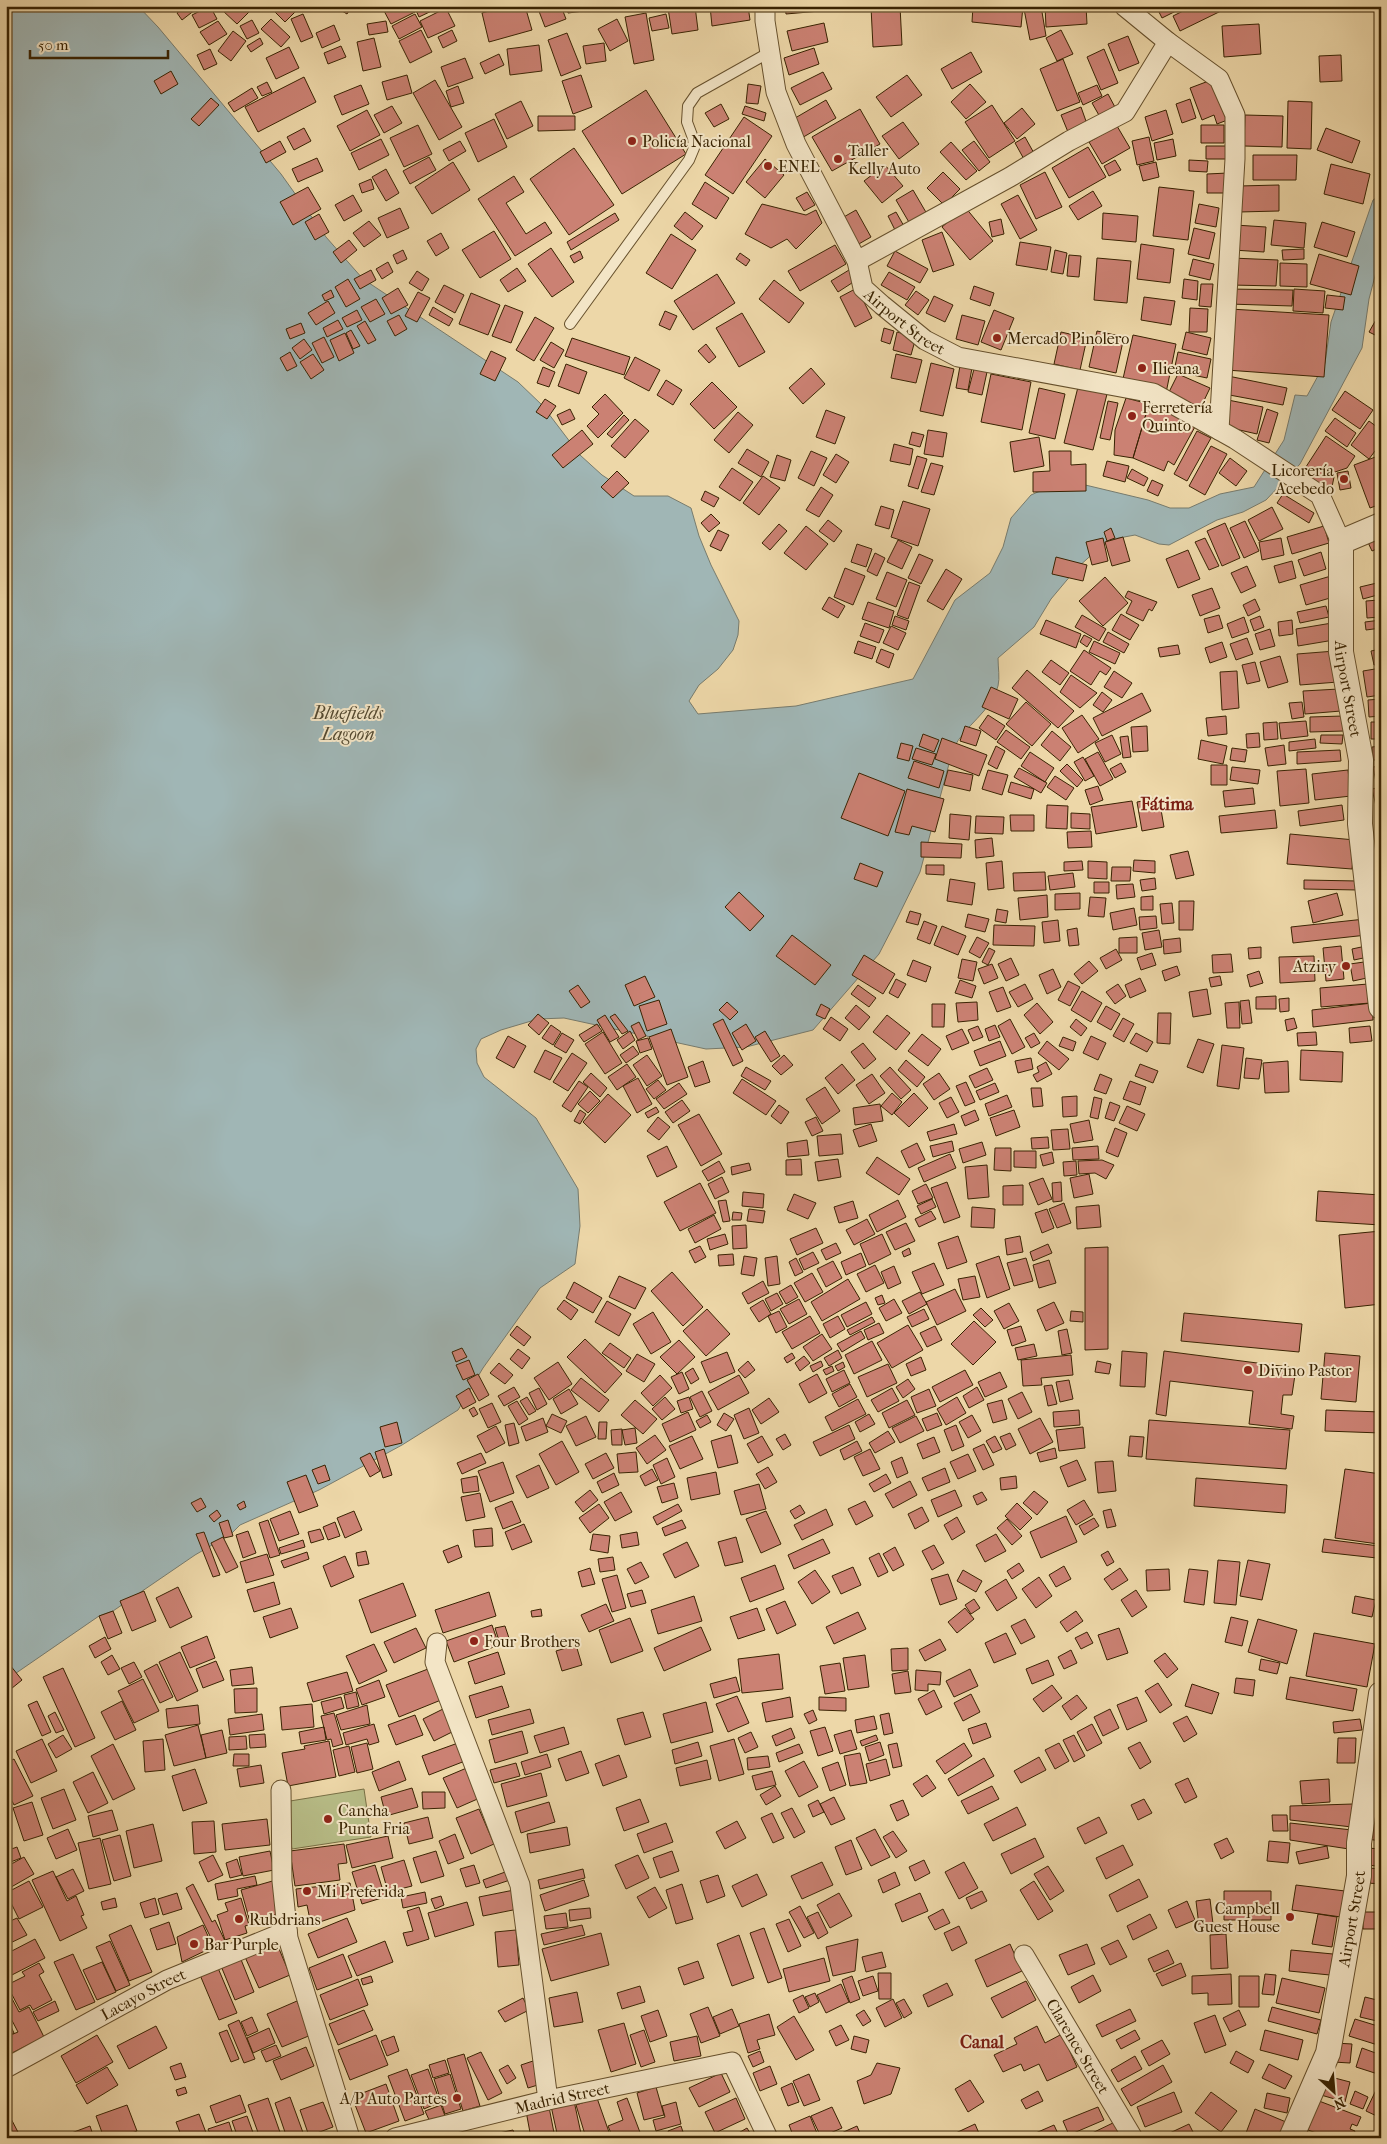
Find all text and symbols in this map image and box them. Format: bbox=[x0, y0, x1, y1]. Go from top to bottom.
scale bar bbox=[30, 28, 168, 60]
text: 50 m bbox=[38, 36, 69, 54]
place label: Policía Nacional bbox=[642, 132, 751, 151]
marker: Policía Nacional bbox=[626, 135, 638, 147]
place label: Taller Kelly Auto bbox=[848, 141, 921, 178]
marker: Taller Kelly Auto bbox=[832, 153, 844, 165]
place label: ENEL bbox=[778, 157, 820, 176]
marker: ENEL bbox=[762, 160, 774, 172]
street label: Airport Street bbox=[860, 284, 949, 358]
place label: Mercado Pinolero bbox=[1007, 329, 1129, 348]
marker: Mercado Pinolero bbox=[991, 332, 1003, 344]
place label: Ilieana bbox=[1152, 359, 1200, 378]
marker: Ilieana bbox=[1136, 362, 1148, 374]
place label: Ferretería Quinto bbox=[1142, 398, 1213, 435]
marker: Ferretería Quinto bbox=[1126, 410, 1138, 422]
place label: Licorería Acebedo bbox=[1271, 461, 1335, 498]
marker: Licorería Acebedo bbox=[1338, 473, 1350, 485]
street label: Airport Street bbox=[1332, 640, 1366, 739]
water label: Bluefields Lagoon bbox=[312, 703, 383, 745]
district label: Fátima bbox=[1140, 794, 1194, 815]
place label: Atziry bbox=[1292, 957, 1336, 976]
marker: Atziry bbox=[1340, 960, 1352, 972]
place label: Divino Pastor bbox=[1258, 1361, 1352, 1380]
marker: Divino Pastor bbox=[1242, 1364, 1254, 1376]
place label: Four Brothers bbox=[484, 1632, 580, 1651]
marker: Four Brothers bbox=[468, 1635, 480, 1647]
place label: Cancha Punta Fria bbox=[338, 1801, 411, 1838]
marker: Cancha Punta Fria bbox=[322, 1813, 334, 1825]
street label: Airport Street bbox=[1334, 1870, 1369, 1969]
place label: Mi Preferida bbox=[317, 1882, 405, 1901]
marker: Mi Preferida bbox=[301, 1885, 313, 1897]
place label: Campbell Guest House bbox=[1193, 1899, 1281, 1936]
place label: Rubdrians bbox=[249, 1910, 321, 1929]
marker: Campbell Guest House bbox=[1284, 1911, 1296, 1923]
marker: Rubdrians bbox=[233, 1913, 245, 1925]
place label: Bar Purple bbox=[204, 1935, 279, 1954]
marker: Bar Purple bbox=[188, 1938, 200, 1950]
street label: Lacayo Street bbox=[97, 1964, 189, 2024]
street label: Clarence Street bbox=[1043, 1995, 1114, 2097]
district label: Canal bbox=[960, 2032, 1005, 2053]
north arrow bbox=[1310, 2066, 1360, 2116]
street label: Madrid Street bbox=[513, 2078, 612, 2117]
place label: A/P Auto Partes bbox=[339, 2089, 447, 2108]
marker: A/P Auto Partes bbox=[451, 2092, 463, 2104]
text: N bbox=[1331, 2093, 1348, 2113]

